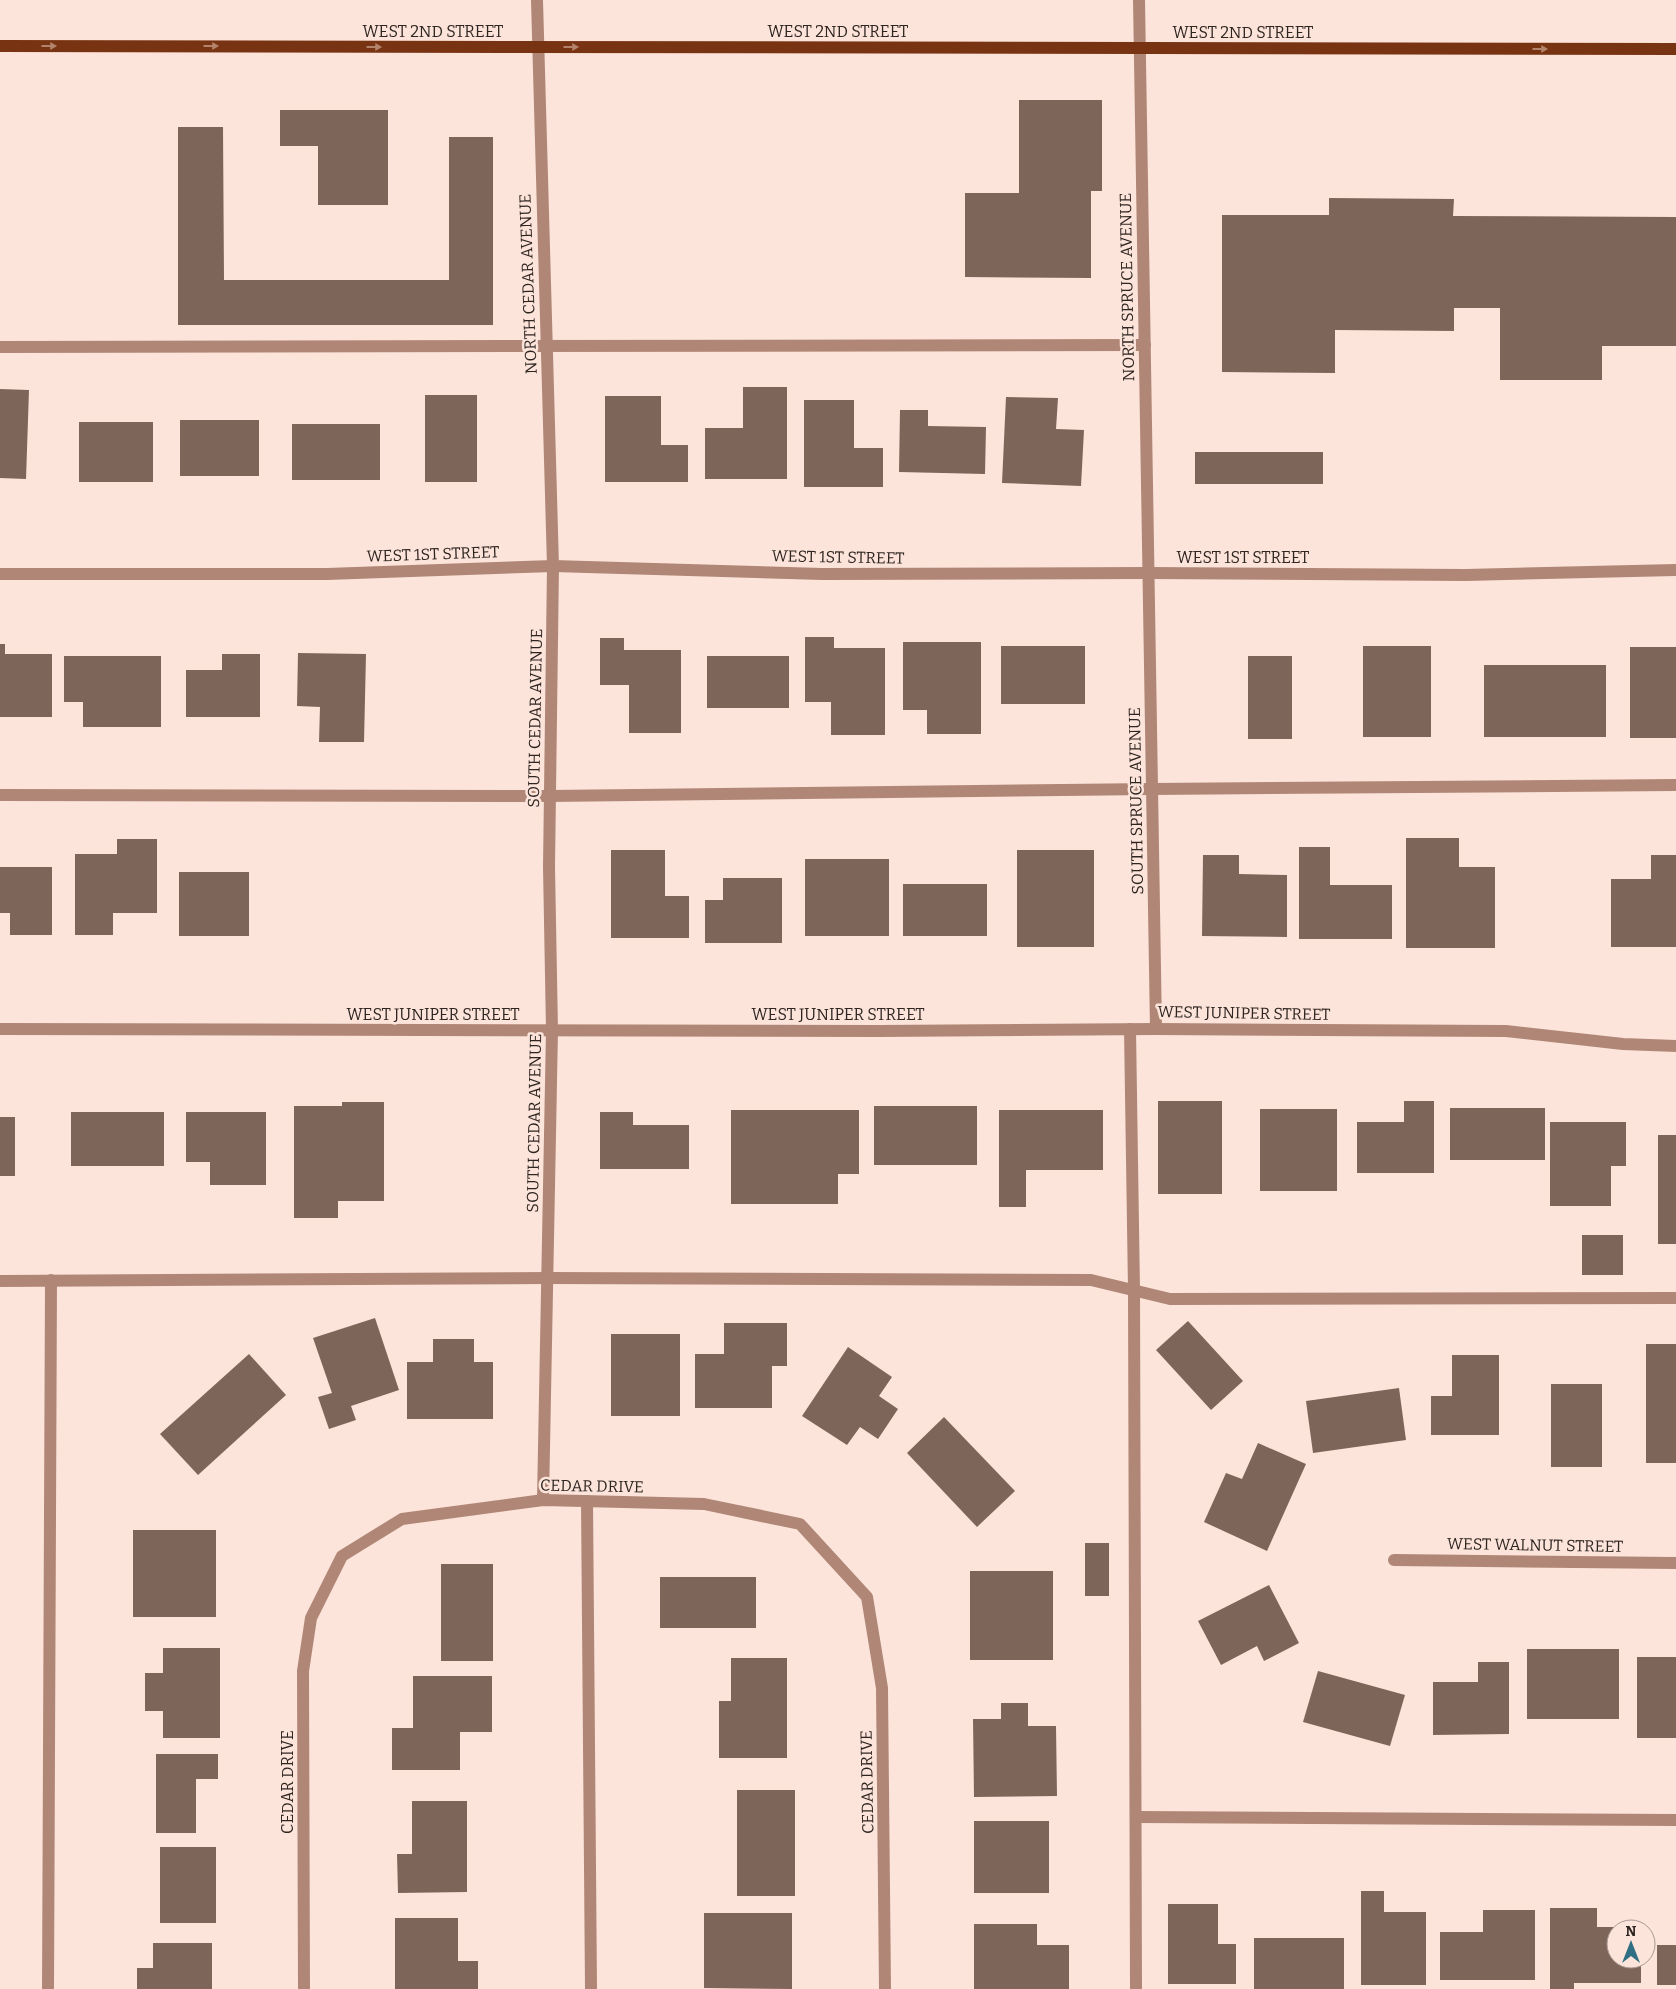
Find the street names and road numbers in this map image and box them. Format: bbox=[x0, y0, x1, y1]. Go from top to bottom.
street label: WEST 2ND STREET bbox=[363, 22, 503, 41]
street label: WEST 2ND STREET bbox=[768, 22, 908, 41]
street label: WEST 2ND STREET bbox=[1173, 23, 1313, 42]
street label: NORTH SPRUCE AVENUE bbox=[1116, 192, 1138, 382]
street label: NORTH CEDAR AVENUE bbox=[515, 194, 541, 374]
street label: WEST 1ST STREET bbox=[366, 542, 500, 566]
street label: WEST 1ST STREET bbox=[771, 546, 905, 568]
street label: WEST 1ST STREET bbox=[1177, 548, 1309, 567]
street label: SOUTH CEDAR AVENUE bbox=[524, 628, 546, 808]
street label: SOUTH SPRUCE AVENUE bbox=[1125, 707, 1147, 895]
street label: WEST JUNIPER STREET bbox=[1157, 1002, 1331, 1024]
street label: WEST JUNIPER STREET bbox=[347, 1005, 520, 1024]
street label: WEST JUNIPER STREET bbox=[752, 1005, 925, 1024]
street label: SOUTH CEDAR AVENUE bbox=[523, 1033, 545, 1213]
street label: CEDAR DRIVE bbox=[540, 1476, 644, 1496]
street label: WEST WALNUT STREET bbox=[1447, 1534, 1623, 1556]
street label: CEDAR DRIVE bbox=[278, 1730, 297, 1834]
street label: CEDAR DRIVE bbox=[857, 1730, 877, 1834]

